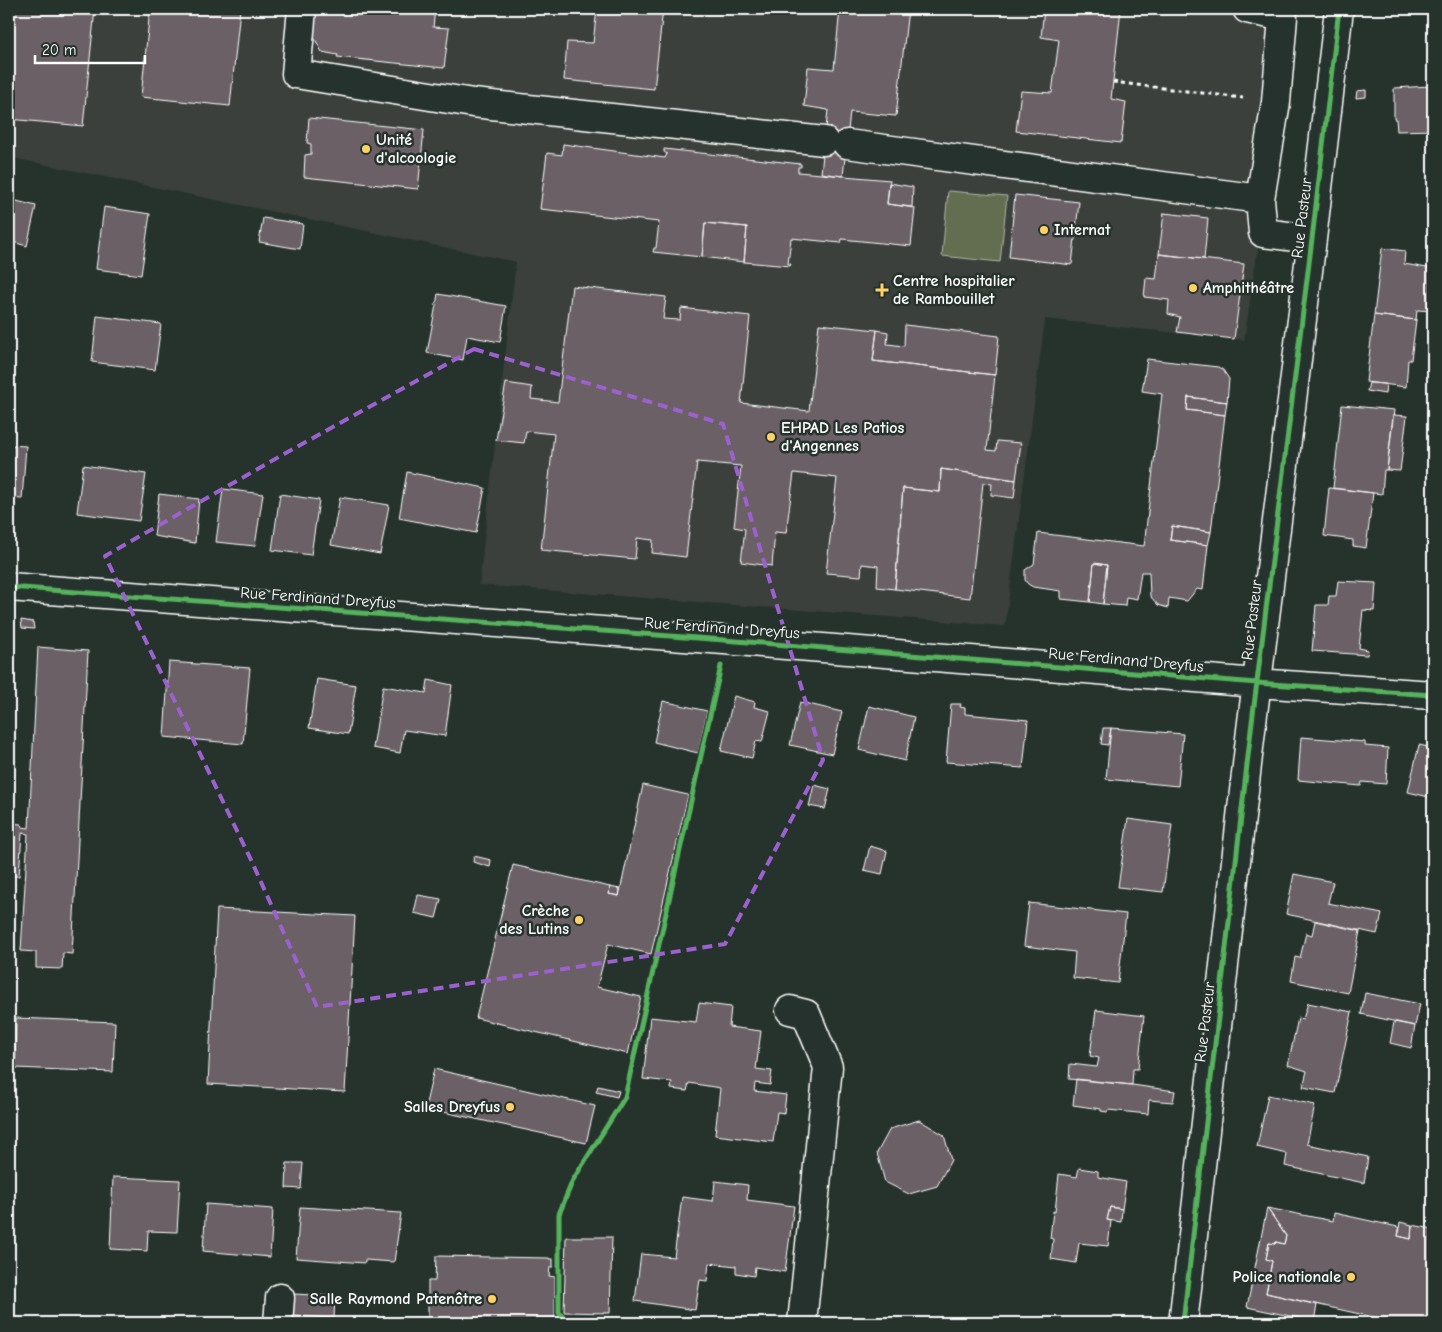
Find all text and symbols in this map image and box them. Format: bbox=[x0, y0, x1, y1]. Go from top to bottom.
scale bar bbox=[35, 32, 145, 64]
text: 20 m bbox=[42, 41, 76, 59]
place label: Unité d'alcoologie bbox=[376, 131, 456, 167]
marker: Unité d'alcoologie bbox=[360, 143, 372, 155]
street label: Rue Pasteur bbox=[1288, 176, 1316, 259]
place label: Internat bbox=[1054, 221, 1111, 239]
marker: Internat bbox=[1038, 224, 1050, 236]
place label: Centre hospitalier de Rambouillet bbox=[893, 272, 1015, 308]
place label: Amphithéâtre bbox=[1203, 279, 1294, 297]
marker: Amphithéâtre bbox=[1187, 282, 1199, 294]
marker: Centre hospitalier de Rambouillet bbox=[875, 283, 889, 297]
place label: EHPAD Les Patios d'Angennes bbox=[781, 419, 905, 455]
marker: EHPAD Les Patios d'Angennes bbox=[765, 431, 777, 443]
street label: Rue Pasteur bbox=[1238, 578, 1266, 661]
street label: Rue Ferdinand Dreyfus bbox=[240, 584, 397, 612]
street label: Rue Ferdinand Dreyfus bbox=[644, 614, 801, 642]
street label: Rue Ferdinand Dreyfus bbox=[1048, 644, 1205, 676]
place label: Crèche des Lutins bbox=[499, 902, 569, 938]
marker: Crèche des Lutins bbox=[573, 914, 585, 926]
street label: Rue Pasteur bbox=[1191, 980, 1219, 1063]
place label: Salles Dreyfus bbox=[404, 1098, 500, 1116]
marker: Salles Dreyfus bbox=[504, 1101, 516, 1113]
place label: Police nationale bbox=[1232, 1268, 1341, 1286]
marker: Police nationale bbox=[1345, 1271, 1357, 1283]
place label: Salle Raymond Patenôtre bbox=[310, 1290, 482, 1308]
marker: Salle Raymond Patenôtre bbox=[486, 1293, 498, 1305]

